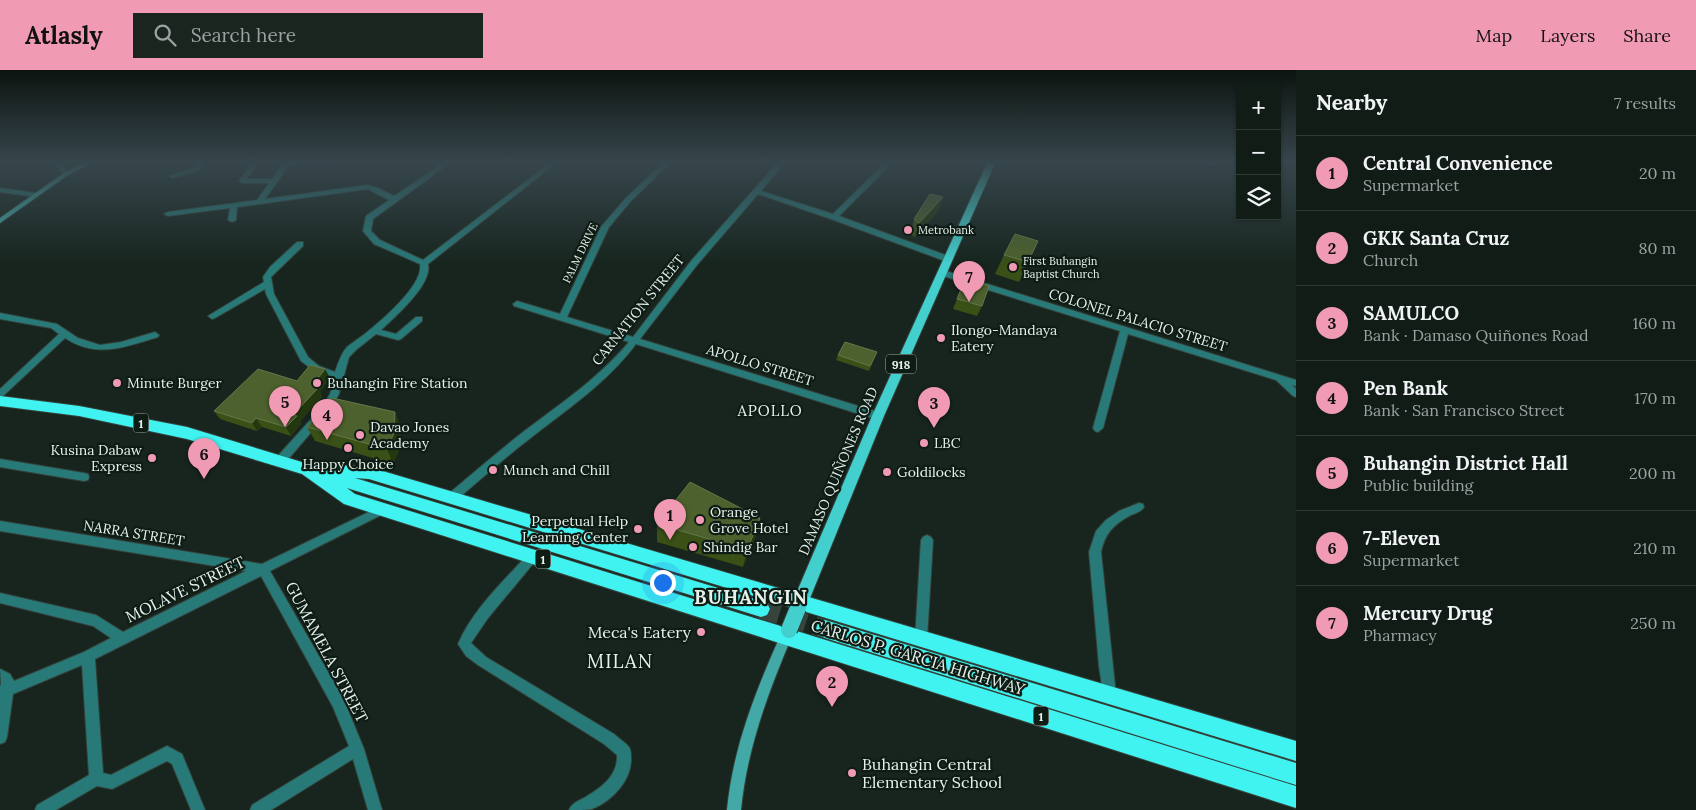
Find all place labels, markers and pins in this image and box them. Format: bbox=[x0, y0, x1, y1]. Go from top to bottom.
place label: Metrobank bbox=[918, 223, 974, 237]
marker: Metrobank bbox=[902, 224, 914, 236]
place label: First Buhangin Baptist Church bbox=[1023, 254, 1100, 281]
pin: 7 bbox=[953, 261, 985, 302]
marker: First Buhangin Baptist Church bbox=[1007, 261, 1019, 273]
place label: Ilongo-Mandaya Eatery bbox=[951, 321, 1057, 355]
marker: Ilongo-Mandaya Eatery bbox=[935, 332, 947, 344]
place label: Minute Burger bbox=[127, 374, 222, 392]
place label: Buhangin Fire Station bbox=[327, 374, 468, 392]
marker: Minute Burger bbox=[111, 377, 123, 389]
marker: Buhangin Fire Station bbox=[311, 377, 323, 389]
pin: 5 bbox=[269, 386, 301, 427]
pin: 3 bbox=[918, 387, 950, 428]
pin: 4 bbox=[311, 399, 343, 440]
place label: Davao Jones Academy bbox=[369, 418, 449, 452]
marker: Davao Jones Academy bbox=[354, 429, 366, 441]
place label: LBC bbox=[934, 434, 961, 452]
marker: LBC bbox=[918, 437, 930, 449]
pin: 6 bbox=[188, 438, 220, 479]
place label: Kusina Dabaw Express bbox=[50, 441, 143, 475]
marker: Happy Choice bbox=[342, 442, 354, 454]
marker: Kusina Dabaw Express bbox=[146, 452, 158, 464]
place label: Happy Choice bbox=[303, 455, 394, 473]
place label: Munch and Chill bbox=[503, 461, 610, 479]
place label: Goldilocks bbox=[897, 463, 965, 481]
marker: Munch and Chill bbox=[487, 464, 499, 476]
marker: Goldilocks bbox=[881, 466, 893, 478]
pin: 1 bbox=[654, 499, 686, 540]
place label: Orange Grove Hotel bbox=[710, 503, 789, 537]
place label: Perpetual Help Learning Center bbox=[522, 512, 628, 546]
marker: Orange Grove Hotel bbox=[694, 514, 706, 526]
marker: Perpetual Help Learning Center bbox=[632, 523, 644, 535]
place label: Shindig Bar bbox=[703, 538, 777, 556]
marker: Shindig Bar bbox=[687, 541, 699, 553]
place label: Meca's Eatery bbox=[588, 622, 692, 642]
marker: Meca's Eatery bbox=[695, 626, 707, 638]
pin: 2 bbox=[816, 666, 848, 707]
place label: Buhangin Central Elementary School bbox=[862, 754, 1002, 792]
marker: Buhangin Central Elementary School bbox=[846, 767, 858, 779]

